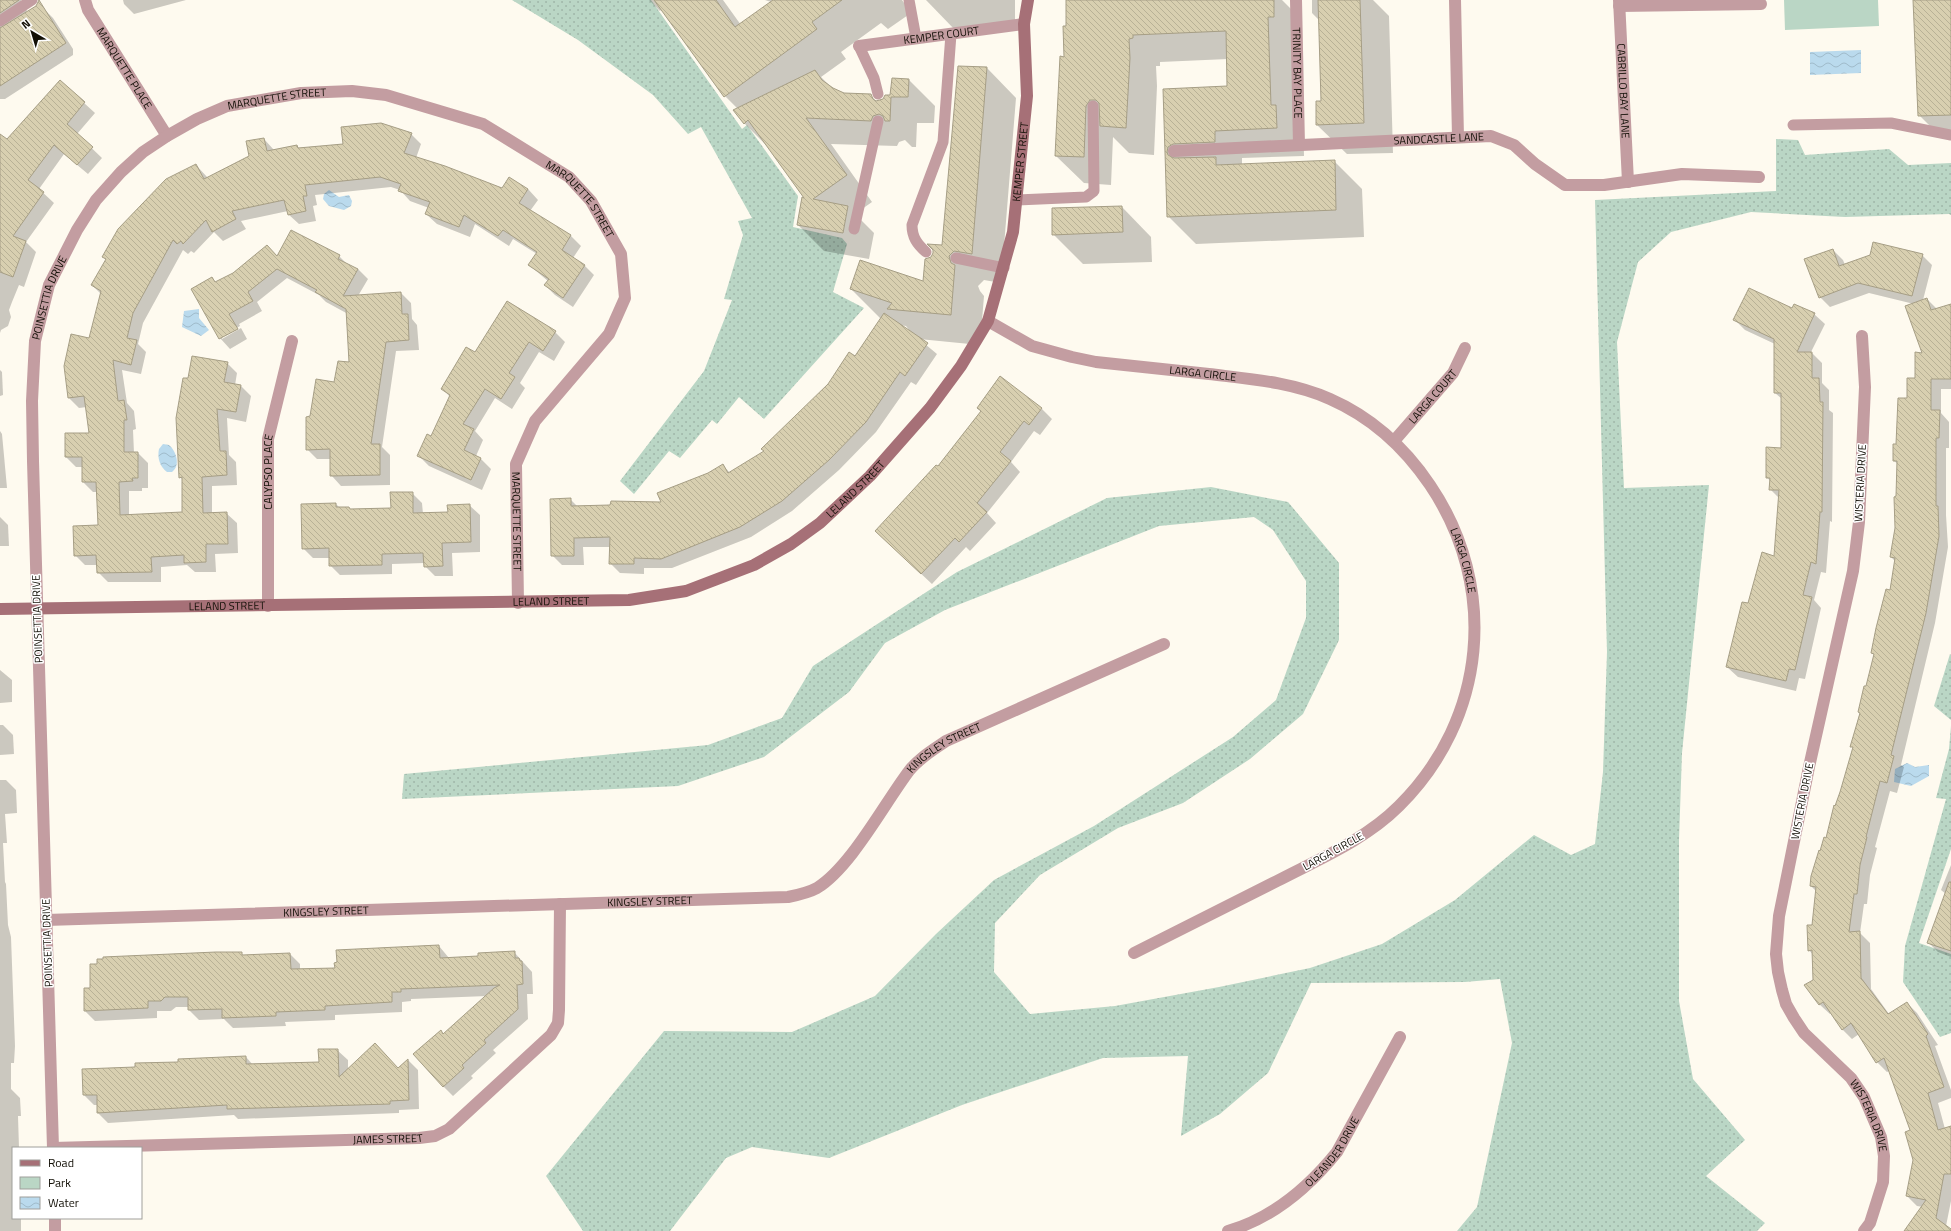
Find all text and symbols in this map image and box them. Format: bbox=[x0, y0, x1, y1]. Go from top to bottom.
north arrow bbox=[12, 12, 52, 52]
text: N bbox=[18, 15, 34, 33]
street label: KEMPER COURT bbox=[902, 22, 980, 48]
street label: MARQUETTE PLACE bbox=[93, 24, 156, 112]
street label: TRINITY BAY PLACE bbox=[1289, 27, 1306, 119]
street label: CABRILLO BAY LANE bbox=[1613, 43, 1634, 139]
street label: MARQUETTE STREET bbox=[226, 84, 327, 114]
street label: KEMPER STREET bbox=[1008, 121, 1032, 202]
street label: SANDCASTLE LANE bbox=[1393, 128, 1484, 149]
street label: MARQUETTE STREET bbox=[543, 156, 618, 241]
street label: POINSETTIA DRIVE bbox=[28, 253, 71, 342]
street label: LARGA CIRCLE bbox=[1169, 362, 1237, 385]
street label: LARGA COURT bbox=[1405, 366, 1461, 427]
street label: CALYPSO PLACE bbox=[260, 433, 277, 510]
street label: WISTERIA DRIVE bbox=[1850, 444, 1870, 522]
street label: LELAND STREET bbox=[822, 456, 889, 521]
street label: MARQUETTE STREET bbox=[508, 471, 526, 572]
street label: LARGA CIRCLE bbox=[1446, 525, 1480, 594]
street label: POINSETTIA DRIVE bbox=[27, 575, 47, 663]
street label: LELAND STREET bbox=[512, 593, 590, 610]
street label: LELAND STREET bbox=[189, 597, 266, 614]
street label: KINGSLEY STREET bbox=[903, 718, 984, 776]
street label: WISTERIA DRIVE bbox=[1787, 761, 1817, 841]
street label: LARGA CIRCLE bbox=[1300, 828, 1366, 874]
street label: KINGSLEY STREET bbox=[607, 892, 693, 911]
street label: POINSETTIA DRIVE bbox=[37, 899, 57, 987]
street label: KINGSLEY STREET bbox=[283, 902, 369, 921]
street label: WISTERIA DRIVE bbox=[1846, 1076, 1891, 1153]
street label: OLEANDER DRIVE bbox=[1301, 1114, 1363, 1191]
street label: JAMES STREET bbox=[353, 1130, 424, 1148]
legend bbox=[12, 1147, 142, 1219]
text: Road bbox=[48, 1153, 74, 1172]
text: Park bbox=[48, 1173, 71, 1192]
text: Water bbox=[48, 1193, 79, 1212]

